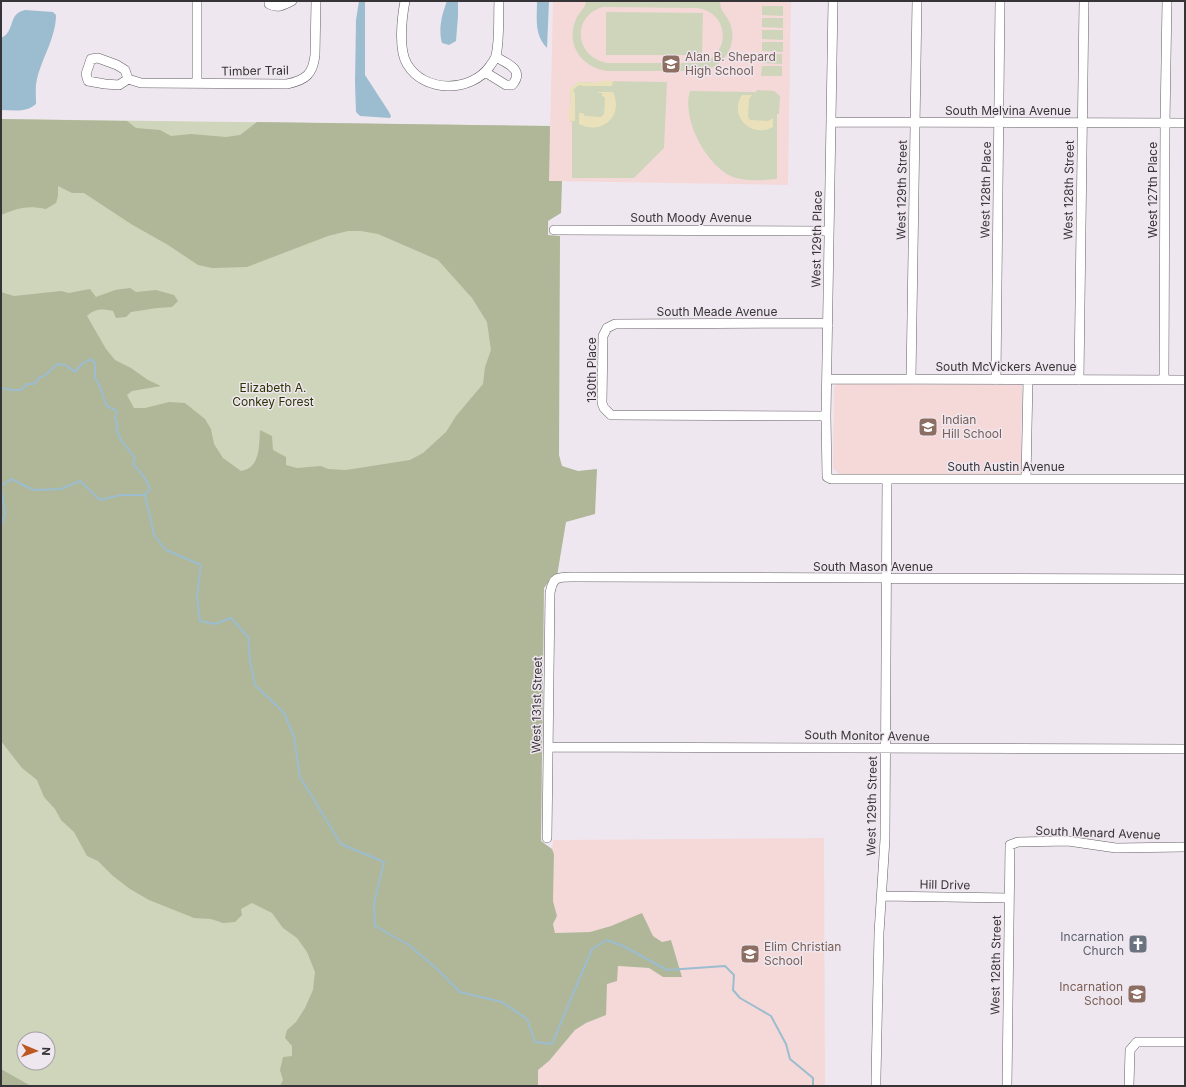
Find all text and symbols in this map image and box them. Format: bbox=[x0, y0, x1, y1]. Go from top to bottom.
place label: Alan B. Shepard High School bbox=[685, 49, 776, 78]
school or university icon: Alan B. Shepard High School bbox=[660, 53, 682, 75]
street label: Timber Trail bbox=[221, 62, 289, 79]
street label: South Melvina Avenue bbox=[945, 103, 1071, 118]
street label: West 129th Street bbox=[893, 140, 910, 240]
street label: West 128th Street bbox=[1060, 140, 1077, 240]
street label: West 128th Place bbox=[977, 141, 994, 239]
street label: West 127th Place bbox=[1145, 142, 1160, 238]
street label: West 129th Place bbox=[808, 190, 825, 288]
street label: South Moody Avenue bbox=[630, 210, 752, 225]
street label: South Meade Avenue bbox=[657, 304, 777, 319]
street label: 130th Place bbox=[584, 337, 599, 403]
street label: South McVickers Avenue bbox=[935, 359, 1077, 374]
park label: Elizabeth A. Conkey Forest bbox=[232, 380, 314, 409]
place label: Indian Hill School bbox=[942, 412, 1002, 441]
school or university icon: Indian Hill School bbox=[917, 416, 939, 438]
street label: South Austin Avenue bbox=[947, 459, 1065, 474]
street label: South Mason Avenue bbox=[813, 559, 933, 574]
street label: West 131st Street bbox=[528, 657, 545, 753]
street label: South Monitor Avenue bbox=[804, 727, 930, 744]
street label: West 129th Street bbox=[863, 756, 880, 856]
street label: South Menard Avenue bbox=[1035, 823, 1161, 842]
street label: Hill Drive bbox=[919, 877, 971, 892]
street label: West 128th Street bbox=[987, 915, 1004, 1015]
place label: Incarnation Church bbox=[1060, 929, 1124, 958]
church icon: Incarnation Church bbox=[1127, 933, 1149, 955]
place label: Elim Christian School bbox=[764, 939, 841, 968]
school or university icon: Elim Christian School bbox=[739, 943, 761, 965]
place label: Incarnation School bbox=[1059, 979, 1123, 1008]
school or university icon: Incarnation School bbox=[1126, 983, 1148, 1005]
north arrow bbox=[16, 1031, 56, 1071]
text: N bbox=[39, 1047, 53, 1056]

